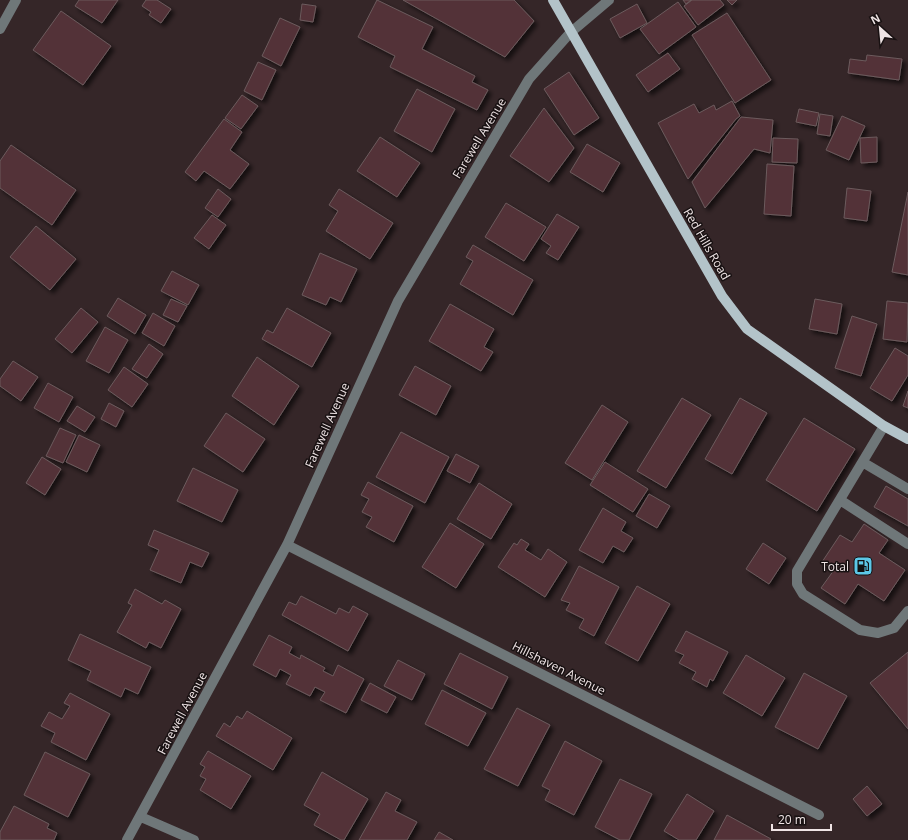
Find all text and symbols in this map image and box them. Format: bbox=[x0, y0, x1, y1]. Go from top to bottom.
north arrow bbox=[860, 8, 900, 48]
text: N bbox=[868, 10, 883, 27]
street label: Farewell Avenue bbox=[448, 94, 510, 182]
street label: Red Hills Road bbox=[680, 205, 734, 283]
street label: Farewell Avenue bbox=[301, 380, 353, 470]
fuel station icon: Total bbox=[852, 555, 874, 577]
place label: Total bbox=[821, 558, 849, 575]
street label: Hillshaven Avenue bbox=[509, 637, 609, 699]
street label: Farewell Avenue bbox=[153, 668, 211, 757]
scale bar bbox=[772, 806, 831, 832]
text: 20 m bbox=[778, 811, 806, 828]

